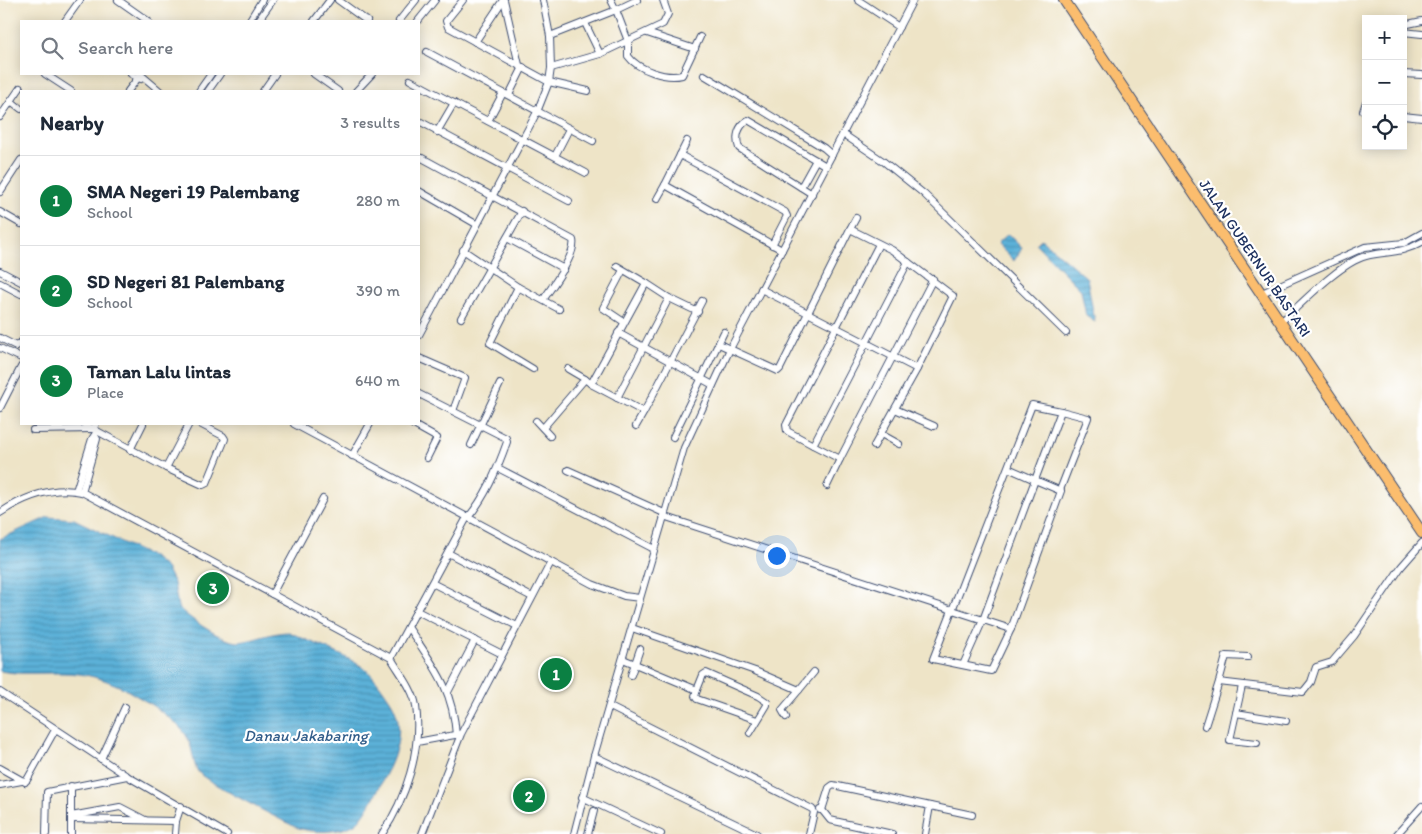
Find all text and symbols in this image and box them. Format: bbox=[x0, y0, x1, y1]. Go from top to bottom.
map controls bbox=[1362, 15, 1407, 150]
button: + bbox=[1362, 15, 1407, 60]
search box bbox=[20, 20, 420, 75]
icon: search bbox=[38, 34, 66, 62]
text: Search here bbox=[78, 36, 173, 59]
button: − bbox=[1362, 60, 1407, 105]
button: locate bbox=[1362, 105, 1407, 150]
text: Nearby bbox=[40, 110, 104, 135]
text: 3 results bbox=[340, 113, 400, 132]
street label: JALAN GUBERNUR BASTARI bbox=[1195, 176, 1315, 340]
text: SMA Negeri 19 Palembang bbox=[87, 180, 299, 203]
text: 1 bbox=[52, 191, 60, 210]
text: 280 m bbox=[356, 191, 400, 210]
text: School bbox=[87, 203, 133, 222]
text: SD Negeri 81 Palembang bbox=[87, 270, 284, 293]
text: 2 bbox=[52, 281, 60, 300]
text: 390 m bbox=[356, 281, 400, 300]
text: School bbox=[87, 293, 133, 312]
text: Taman Lalu lintas bbox=[87, 360, 231, 383]
text: 3 bbox=[52, 371, 60, 390]
text: 640 m bbox=[355, 371, 400, 390]
text: Place bbox=[87, 383, 124, 402]
your location bbox=[764, 543, 790, 569]
pin: 3 bbox=[197, 569, 229, 607]
pin: 1 bbox=[540, 655, 572, 693]
water label: Danau Jakabaring bbox=[244, 726, 370, 745]
pin: 2 bbox=[513, 777, 545, 815]

